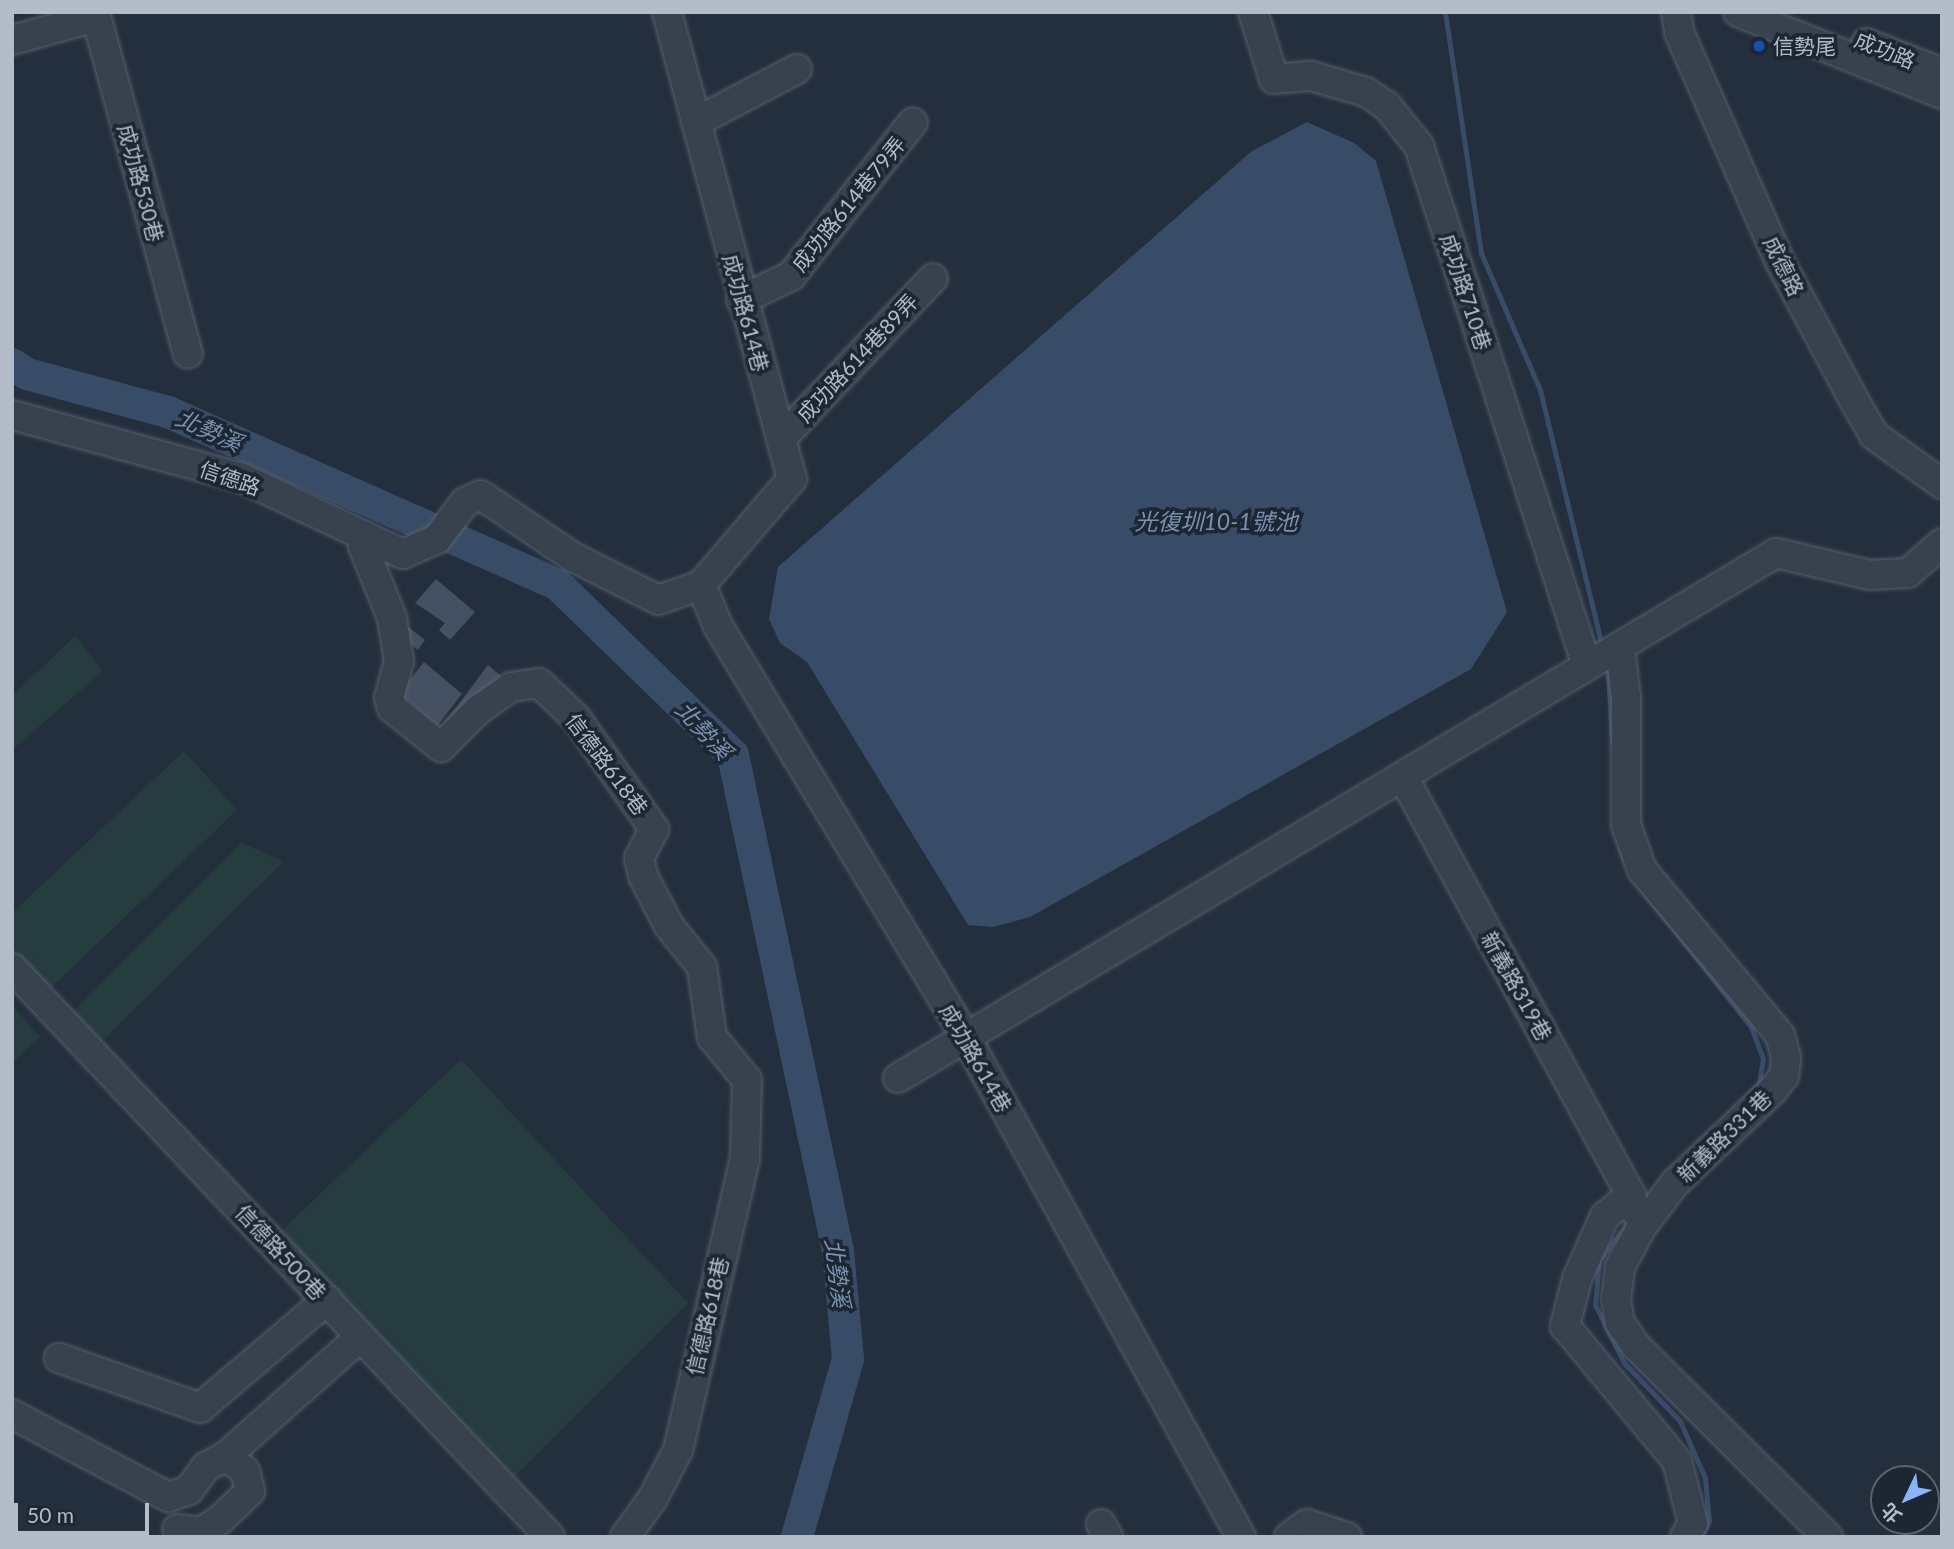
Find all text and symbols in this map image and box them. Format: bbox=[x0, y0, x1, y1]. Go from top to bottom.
street label: 成功路 bbox=[1851, 27, 1919, 73]
place label: 信勢尾 bbox=[1773, 33, 1836, 59]
marker: 信勢尾 bbox=[1751, 38, 1767, 54]
street label: 成功路530巷 bbox=[113, 122, 169, 244]
street label: 成功路614巷79弄 bbox=[786, 132, 910, 276]
street label: 成功路710巷 bbox=[1435, 231, 1497, 353]
street label: 成德路 bbox=[1759, 232, 1809, 300]
street label: 成功路614巷 bbox=[718, 252, 774, 374]
street label: 成功路614巷89弄 bbox=[791, 289, 923, 427]
water label: 北勢溪 bbox=[172, 403, 246, 457]
street label: 信德路 bbox=[196, 456, 264, 500]
water label: 光復圳10-1號池 bbox=[1134, 507, 1298, 535]
water label: 北勢溪 bbox=[670, 695, 738, 765]
street label: 信德路618巷 bbox=[561, 708, 653, 820]
street label: 新義路319巷 bbox=[1477, 927, 1557, 1045]
street label: 成功路614巷 bbox=[935, 1000, 1017, 1116]
street label: 新義路331巷 bbox=[1672, 1085, 1776, 1187]
street label: 信德路500巷 bbox=[231, 1199, 331, 1305]
water label: 北勢溪 bbox=[820, 1237, 856, 1309]
street label: 信德路618巷 bbox=[681, 1254, 733, 1378]
north arrow bbox=[1870, 1465, 1940, 1535]
scale bar bbox=[18, 1490, 152, 1534]
text: 北 bbox=[1876, 1499, 1906, 1528]
text: 50 m bbox=[27, 1502, 74, 1527]

